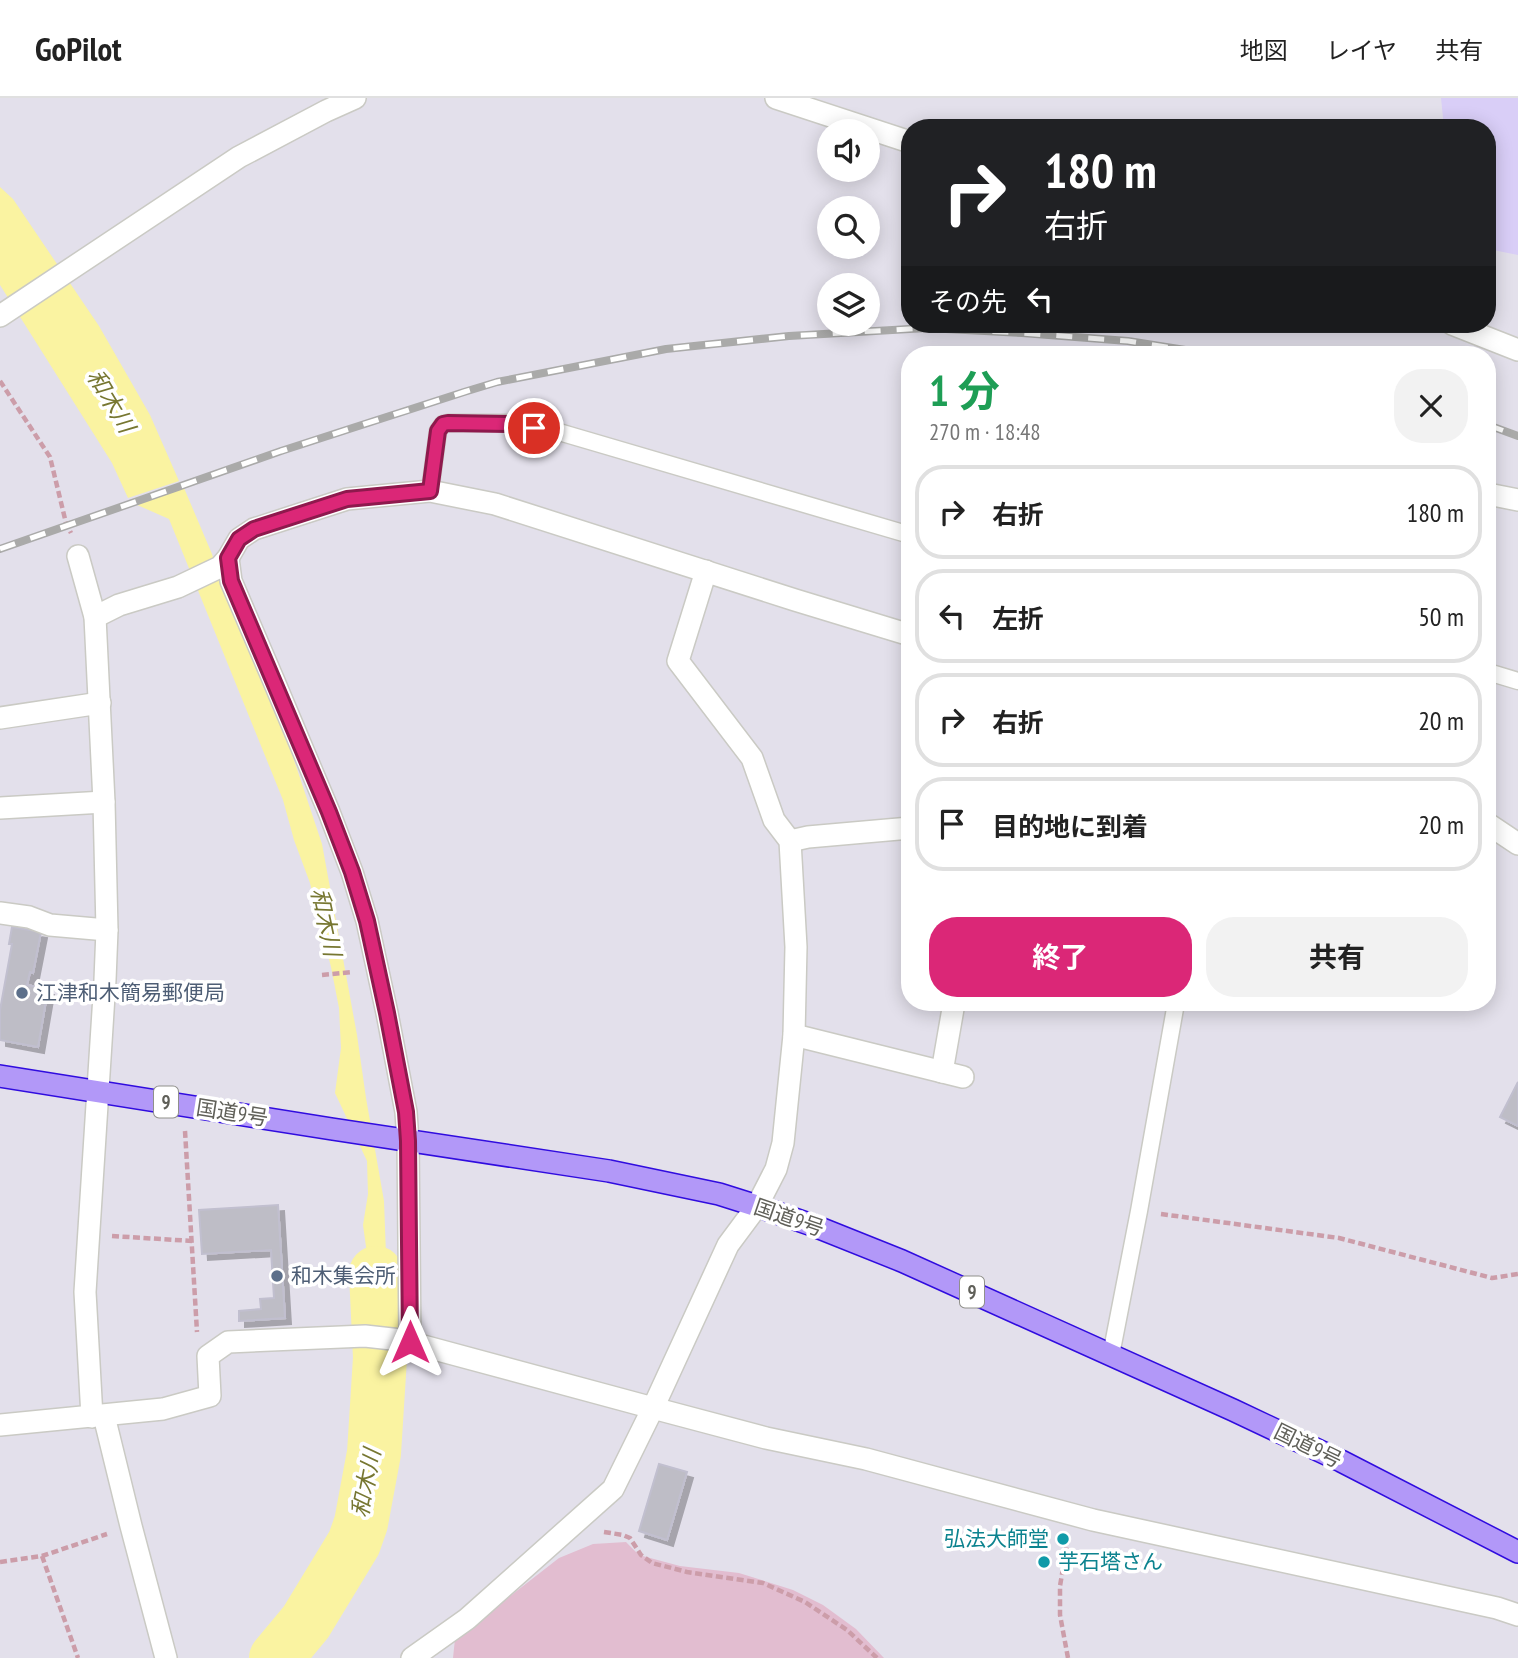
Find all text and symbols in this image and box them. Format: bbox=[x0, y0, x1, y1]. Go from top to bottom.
text: GoPilot bbox=[35, 27, 122, 70]
text: 地図 bbox=[1240, 35, 1288, 66]
text: レイヤ bbox=[1326, 35, 1397, 66]
text: 共有 bbox=[1435, 35, 1483, 66]
map controls bbox=[817, 119, 880, 336]
button: sound bbox=[817, 119, 880, 182]
text: 180 m bbox=[1044, 138, 1157, 202]
icon: right bbox=[929, 147, 1020, 238]
button: search bbox=[817, 196, 880, 259]
text: 右折 bbox=[1044, 204, 1108, 246]
button: layers bbox=[817, 273, 880, 336]
icon: left bbox=[1021, 280, 1059, 318]
text: その先 bbox=[929, 285, 1007, 318]
text: 1 分 bbox=[929, 363, 1000, 418]
water label: 和木川 bbox=[81, 364, 143, 440]
button: close bbox=[1394, 369, 1468, 443]
pin bbox=[504, 398, 564, 458]
icon: arrive bbox=[515, 409, 553, 447]
text: 270 m · 18:48 bbox=[929, 417, 1041, 446]
icon: right bbox=[933, 493, 971, 531]
text: 180 m bbox=[1406, 496, 1464, 529]
text: 右折 bbox=[992, 498, 1044, 531]
icon: left bbox=[933, 597, 971, 635]
text: 50 m bbox=[1418, 600, 1464, 633]
text: 左折 bbox=[992, 602, 1044, 635]
icon: right bbox=[933, 701, 971, 739]
text: 20 m bbox=[1418, 704, 1464, 737]
text: 右折 bbox=[992, 706, 1044, 739]
icon: arrive bbox=[933, 805, 971, 843]
text: 20 m bbox=[1418, 808, 1464, 841]
text: 目的地に到着 bbox=[992, 810, 1148, 843]
water label: 和木川 bbox=[305, 885, 348, 962]
button: 終了 bbox=[929, 917, 1192, 997]
button: 共有 bbox=[1206, 917, 1468, 997]
place label: 江津和木簡易郵便局 bbox=[36, 979, 225, 1006]
marker: 江津和木簡易郵便局 bbox=[14, 985, 30, 1001]
road number: 9 bbox=[154, 1086, 178, 1118]
street label: 国道9号 bbox=[194, 1094, 270, 1132]
street label: 国道9号 bbox=[751, 1193, 828, 1242]
place label: 和木集会所 bbox=[291, 1262, 396, 1289]
marker: 和木集会所 bbox=[269, 1268, 285, 1284]
road number: 9 bbox=[960, 1276, 984, 1308]
position arrow bbox=[373, 1305, 447, 1379]
street label: 国道9号 bbox=[1270, 1418, 1347, 1474]
water label: 和木川 bbox=[345, 1443, 387, 1520]
place label: 弘法大師堂 bbox=[944, 1525, 1049, 1552]
marker: 弘法大師堂 bbox=[1055, 1531, 1071, 1547]
place label: 芋石塔さん bbox=[1058, 1548, 1163, 1575]
marker: 芋石塔さん bbox=[1036, 1554, 1052, 1570]

